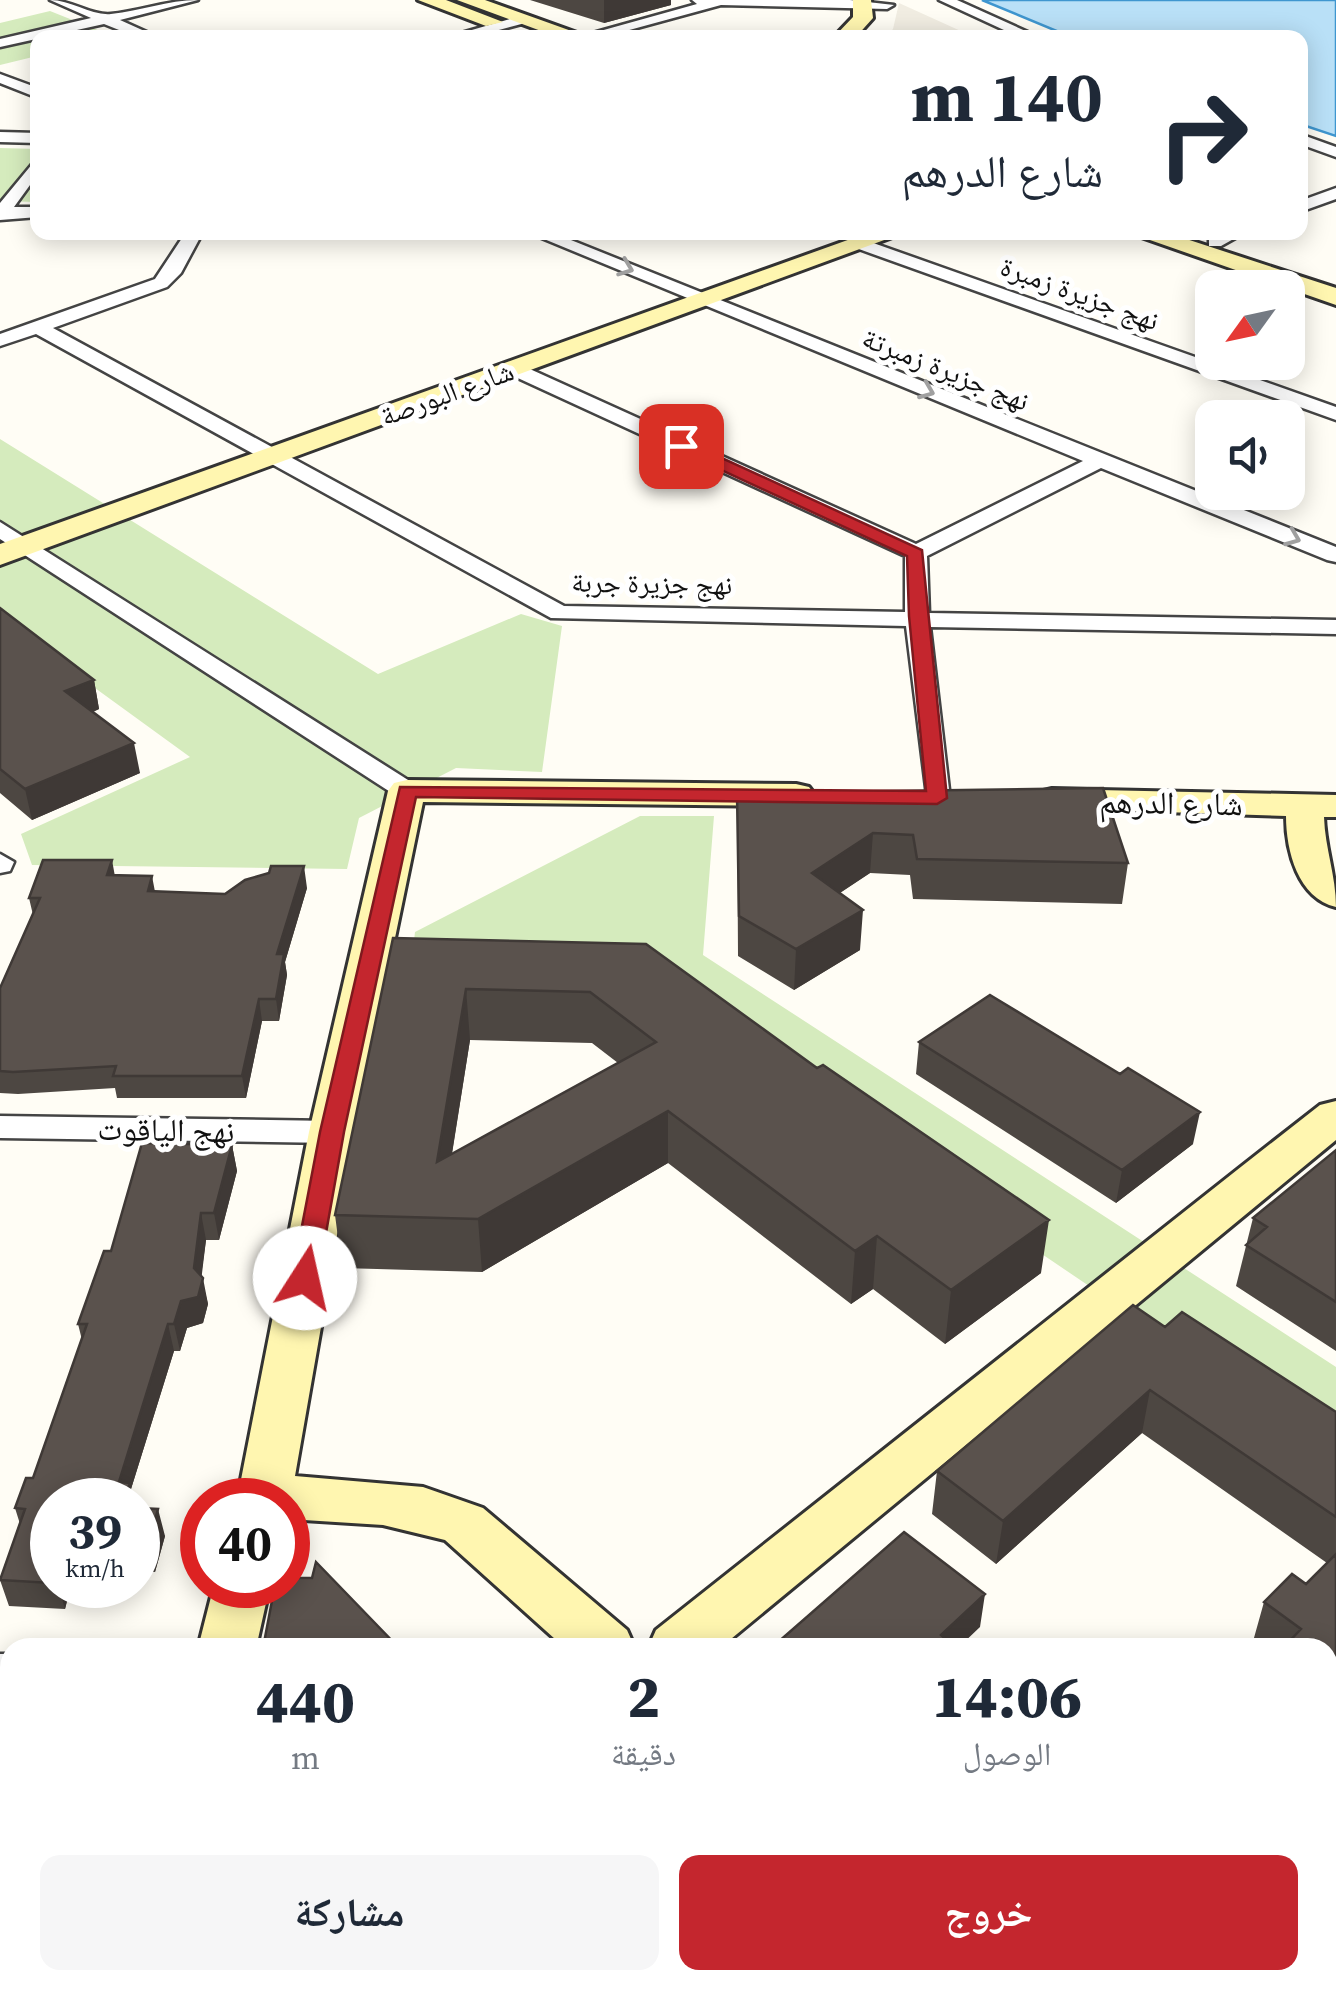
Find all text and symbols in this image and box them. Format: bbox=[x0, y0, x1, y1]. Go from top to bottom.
text: 140 m bbox=[911, 48, 1103, 144]
icon: right bbox=[1138, 70, 1268, 200]
text: شارع الدرهم bbox=[901, 140, 1103, 202]
street label: نهج جزيرة زمبرة bbox=[995, 247, 1165, 339]
one-way arrow bbox=[616, 257, 634, 277]
north arrow bbox=[1195, 270, 1305, 380]
map controls bbox=[1195, 270, 1305, 510]
street label: نهج جزيرة زمبرتة bbox=[857, 318, 1035, 420]
street label: شارع البورصة bbox=[375, 351, 519, 435]
one-way arrow bbox=[917, 379, 935, 399]
button: sound bbox=[1195, 400, 1305, 510]
pin bbox=[639, 404, 724, 489]
icon: arrive bbox=[654, 419, 709, 474]
one-way arrow bbox=[1284, 527, 1301, 547]
street label: نهج جزيرة جربة bbox=[571, 563, 733, 603]
street label: شارع الدرهم bbox=[1099, 780, 1243, 826]
street label: نهج الياقوت bbox=[97, 1107, 235, 1153]
position arrow bbox=[253, 1226, 357, 1330]
speed limit sign: 40 bbox=[180, 1478, 310, 1608]
text: 39 bbox=[68, 1496, 122, 1565]
text: km/h bbox=[65, 1551, 125, 1585]
text: 2 bbox=[627, 1655, 660, 1737]
text: 14:06 bbox=[932, 1655, 1082, 1737]
text: 440 bbox=[256, 1660, 355, 1742]
text: دقيقة bbox=[611, 1732, 676, 1776]
text: الوصول bbox=[963, 1732, 1051, 1776]
text: m bbox=[291, 1736, 320, 1780]
button: مشاركة bbox=[40, 1855, 659, 1970]
button: خروج bbox=[679, 1855, 1298, 1970]

